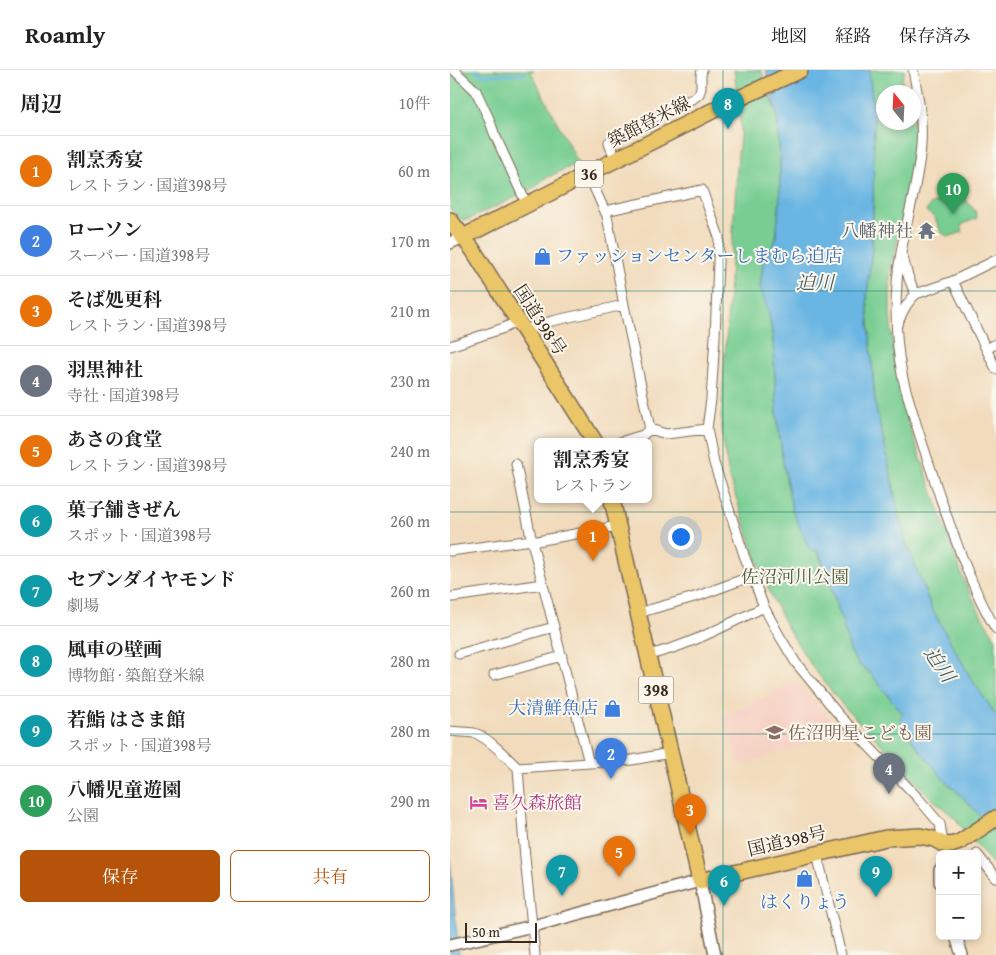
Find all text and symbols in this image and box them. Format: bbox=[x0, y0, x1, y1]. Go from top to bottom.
text: Roamly bbox=[25, 17, 105, 52]
text: 地図 bbox=[771, 22, 807, 49]
text: 経路 bbox=[835, 22, 871, 49]
text: 保存済み bbox=[899, 22, 971, 49]
north arrow bbox=[876, 85, 921, 130]
text: 周辺 bbox=[20, 88, 62, 119]
pin: 8 bbox=[712, 88, 744, 129]
street label: 築館登米線 bbox=[603, 89, 695, 154]
text: 10件 bbox=[399, 91, 430, 115]
text: 割烹秀宴 bbox=[67, 145, 143, 173]
text: 1 bbox=[32, 159, 40, 183]
text: 60 m bbox=[398, 159, 430, 183]
road number: 36 bbox=[575, 160, 603, 188]
text: レストラン · 国道398号 bbox=[67, 173, 227, 197]
pin: 10 bbox=[937, 173, 969, 214]
text: ローソン bbox=[67, 215, 142, 243]
place label: 八幡神社 bbox=[841, 217, 913, 244]
temple icon: 八幡神社 bbox=[917, 221, 937, 241]
text: 2 bbox=[32, 229, 40, 253]
text: 170 m bbox=[390, 229, 430, 253]
place label: ファッションセンターしまむら迫店 bbox=[556, 242, 843, 269]
text: スーパー · 国道398号 bbox=[67, 243, 210, 267]
shop icon: ファッションセンターしまむら迫店 bbox=[532, 246, 552, 266]
water label: 迫川 bbox=[796, 268, 836, 296]
street label: 国道398号 bbox=[507, 279, 574, 361]
text: そば処更科 bbox=[67, 285, 162, 313]
text: 3 bbox=[32, 299, 40, 323]
text: 210 m bbox=[390, 299, 430, 323]
text: レストラン · 国道398号 bbox=[67, 313, 227, 337]
text: 羽黒神社 bbox=[67, 355, 143, 383]
text: 4 bbox=[32, 369, 40, 393]
text: 230 m bbox=[390, 369, 430, 393]
text: 寺社 · 国道398号 bbox=[67, 383, 180, 407]
text: あさの食堂 bbox=[67, 425, 162, 453]
popup bbox=[534, 438, 652, 503]
text: 5 bbox=[32, 439, 40, 463]
text: 240 m bbox=[390, 439, 430, 463]
text: 割烹秀宴 bbox=[553, 445, 629, 473]
text: レストラン · 国道398号 bbox=[67, 453, 227, 477]
text: レストラン bbox=[553, 473, 633, 497]
text: 菓子舗きぜん bbox=[67, 495, 181, 523]
text: 6 bbox=[32, 509, 40, 533]
text: 260 m bbox=[390, 509, 430, 533]
pin: 1 bbox=[577, 520, 609, 561]
text: スポット · 国道398号 bbox=[67, 523, 212, 547]
your location bbox=[668, 524, 694, 550]
park label: 佐沼河川公園 bbox=[741, 563, 849, 590]
text: セブンダイヤモンド bbox=[67, 565, 236, 593]
text: 7 bbox=[32, 579, 40, 603]
text: 260 m bbox=[390, 579, 430, 603]
text: 劇場 bbox=[67, 593, 99, 617]
text: 風車の壁画 bbox=[67, 635, 162, 663]
water label: 迫川 bbox=[918, 640, 963, 689]
text: 8 bbox=[32, 649, 40, 673]
text: 280 m bbox=[390, 649, 430, 673]
text: 博物館 · 築館登米線 bbox=[67, 663, 205, 687]
road number: 398 bbox=[638, 676, 674, 704]
place label: 大清鮮魚店 bbox=[508, 694, 598, 721]
shop icon: 大清鮮魚店 bbox=[602, 698, 622, 718]
text: 若鮨 はさま館 bbox=[67, 705, 185, 733]
text: 9 bbox=[32, 719, 40, 743]
text: 280 m bbox=[390, 719, 430, 743]
place label: 佐沼明星こども園 bbox=[788, 719, 932, 746]
school or university icon: 佐沼明星こども園 bbox=[764, 723, 784, 743]
text: スポット · 国道398号 bbox=[67, 733, 212, 757]
pin: 2 bbox=[595, 738, 627, 779]
pin: 4 bbox=[873, 753, 905, 794]
text: 八幡児童遊園 bbox=[67, 775, 181, 803]
text: 10 bbox=[28, 789, 44, 813]
text: 290 m bbox=[390, 789, 430, 813]
place label: 喜久森旅館 bbox=[492, 789, 582, 816]
hotel icon: 喜久森旅館 bbox=[468, 793, 488, 813]
pin: 3 bbox=[674, 794, 706, 835]
text: 公園 bbox=[67, 803, 99, 827]
street label: 国道398号 bbox=[745, 818, 829, 863]
pin: 5 bbox=[603, 836, 635, 877]
button: 保存 bbox=[20, 850, 220, 902]
button: 共有 bbox=[230, 850, 430, 902]
map controls bbox=[936, 850, 981, 940]
button: + bbox=[936, 850, 981, 895]
pin: 7 bbox=[546, 855, 578, 896]
pin: 9 bbox=[860, 856, 892, 897]
pin: 6 bbox=[708, 865, 740, 906]
shop icon: はくりょう bbox=[795, 869, 815, 889]
place label: はくりょう bbox=[760, 888, 850, 915]
button: − bbox=[936, 895, 981, 940]
scale bar bbox=[465, 920, 538, 943]
text: 50 m bbox=[472, 922, 500, 942]

